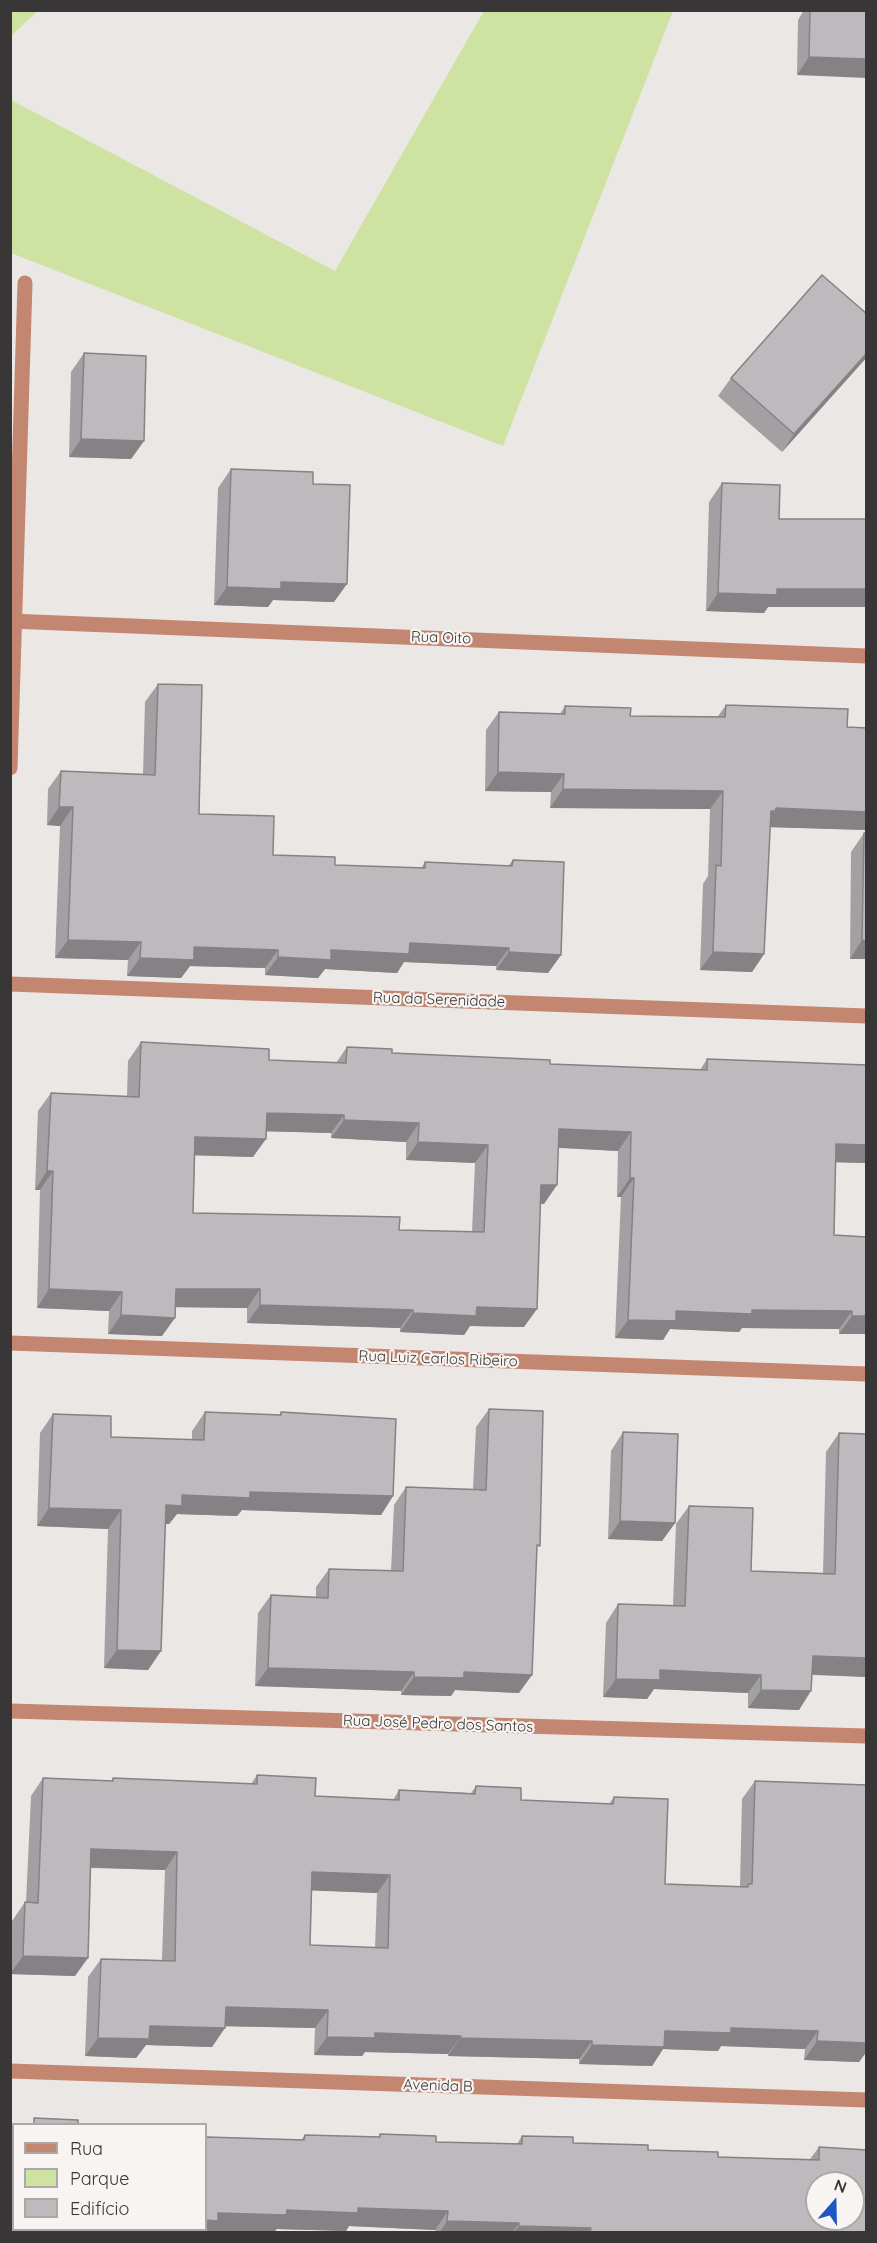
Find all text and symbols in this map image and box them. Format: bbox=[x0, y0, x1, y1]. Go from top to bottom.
street label: Rua Oito bbox=[411, 628, 471, 648]
street label: Rua da Serenidade bbox=[373, 989, 505, 1011]
street label: Rua Luiz Carlos Ribeiro bbox=[358, 1347, 518, 1371]
street label: Rua José Pedro dos Santos bbox=[343, 1712, 533, 1736]
street label: Avenida B bbox=[403, 2076, 473, 2096]
legend bbox=[12, 2123, 207, 2231]
text: Rua bbox=[70, 2137, 103, 2160]
text: Parque bbox=[70, 2167, 129, 2190]
north arrow bbox=[805, 2171, 865, 2231]
text: N bbox=[832, 2175, 849, 2197]
text: Edifício bbox=[70, 2197, 129, 2220]

